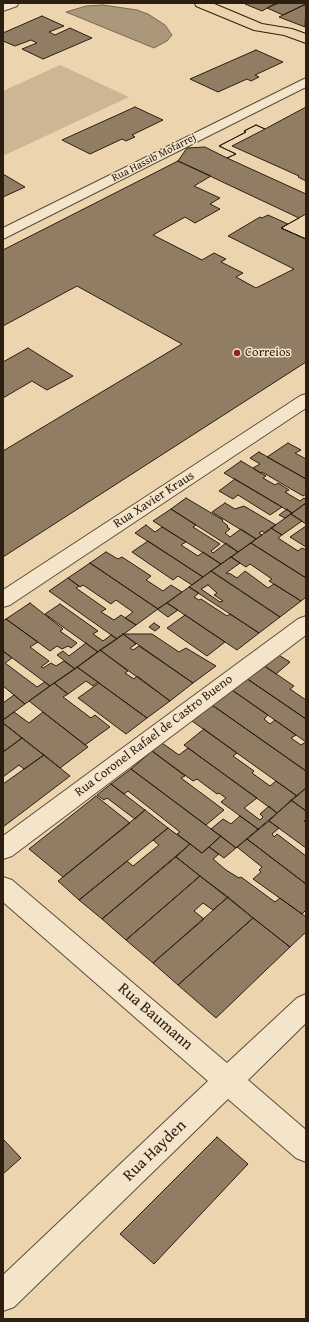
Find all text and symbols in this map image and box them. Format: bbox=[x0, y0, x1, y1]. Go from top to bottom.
street label: Rua Hassib Mofarrej bbox=[110, 131, 198, 185]
place label: Correios bbox=[245, 345, 291, 361]
marker: Correios bbox=[232, 348, 242, 358]
street label: Rua Xavier Kraus bbox=[111, 468, 197, 532]
street label: Rua Coronel Rafael de Castro Bueno bbox=[72, 672, 236, 800]
street label: Rua Baumann bbox=[114, 979, 196, 1055]
street label: Rua Hayden bbox=[120, 1116, 190, 1186]

